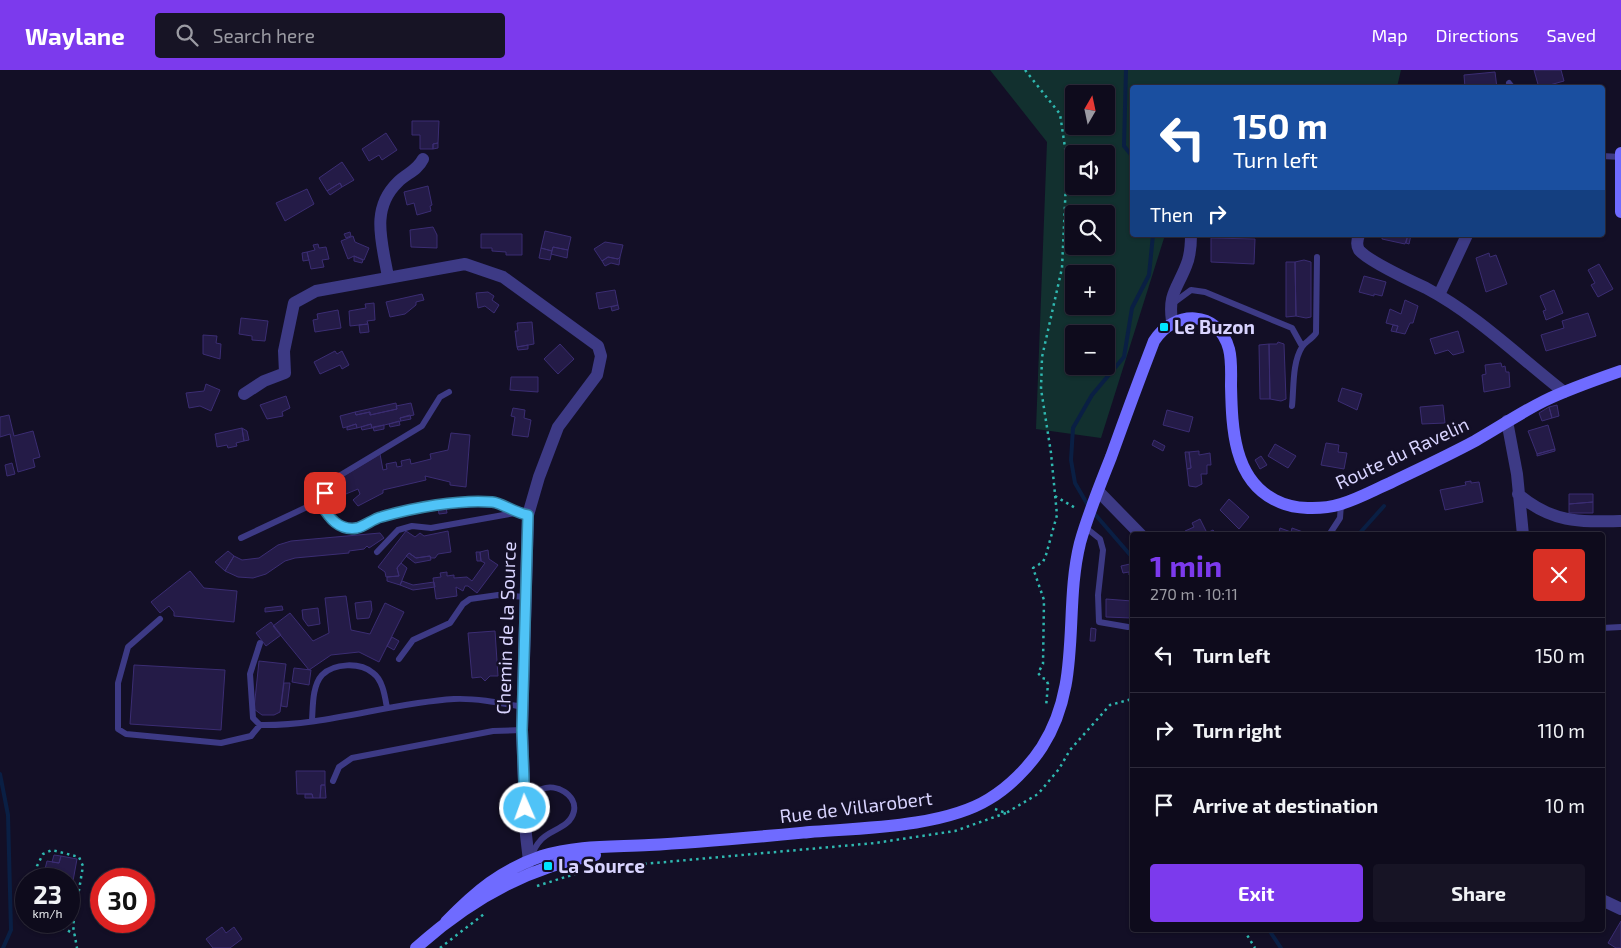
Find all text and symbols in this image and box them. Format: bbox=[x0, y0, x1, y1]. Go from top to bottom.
search box bbox=[155, 13, 505, 58]
text: Waylane bbox=[25, 21, 125, 50]
icon: search bbox=[173, 21, 201, 49]
text: Search here bbox=[213, 24, 315, 47]
text: Map bbox=[1371, 24, 1408, 46]
text: Directions bbox=[1436, 24, 1519, 46]
text: Saved bbox=[1547, 24, 1596, 46]
north arrow bbox=[1065, 85, 1115, 135]
map controls bbox=[1065, 85, 1115, 375]
text: 150 m bbox=[1233, 104, 1328, 146]
icon: left bbox=[1150, 105, 1215, 170]
button: sound bbox=[1065, 145, 1115, 195]
text: Turn left bbox=[1233, 146, 1318, 172]
icon: right bbox=[1203, 200, 1231, 228]
text: Then bbox=[1150, 203, 1193, 226]
button: search bbox=[1065, 205, 1115, 255]
button: + bbox=[1065, 265, 1115, 315]
place label: Le Buzon bbox=[1174, 315, 1255, 338]
marker: Le Buzon bbox=[1158, 321, 1170, 333]
button: − bbox=[1065, 325, 1115, 375]
street label: Route du Ravelin bbox=[1331, 412, 1472, 494]
pin bbox=[304, 472, 346, 514]
icon: arrive bbox=[311, 479, 339, 507]
street label: Chemin de la Source bbox=[491, 541, 520, 715]
text: 1 min bbox=[1150, 547, 1222, 583]
button: close bbox=[1533, 549, 1585, 601]
text: 270 m · 10:11 bbox=[1150, 584, 1238, 603]
icon: left bbox=[1150, 641, 1178, 669]
text: Turn left bbox=[1193, 644, 1270, 667]
text: 150 m bbox=[1535, 644, 1585, 667]
icon: right bbox=[1150, 716, 1178, 744]
text: Turn right bbox=[1193, 719, 1281, 742]
text: 110 m bbox=[1538, 719, 1585, 742]
position arrow bbox=[498, 781, 550, 833]
street label: Rue de Villarobert bbox=[778, 786, 934, 827]
icon: arrive bbox=[1150, 791, 1178, 819]
text: Arrive at destination bbox=[1193, 794, 1378, 817]
text: 10 m bbox=[1545, 794, 1585, 817]
place label: La Source bbox=[558, 854, 645, 877]
marker: La Source bbox=[542, 860, 554, 872]
button: Exit bbox=[1150, 864, 1363, 922]
button: Share bbox=[1373, 864, 1585, 922]
speed limit sign: 30 bbox=[90, 868, 155, 933]
text: 23 bbox=[33, 879, 62, 909]
text: km/h bbox=[33, 906, 62, 920]

